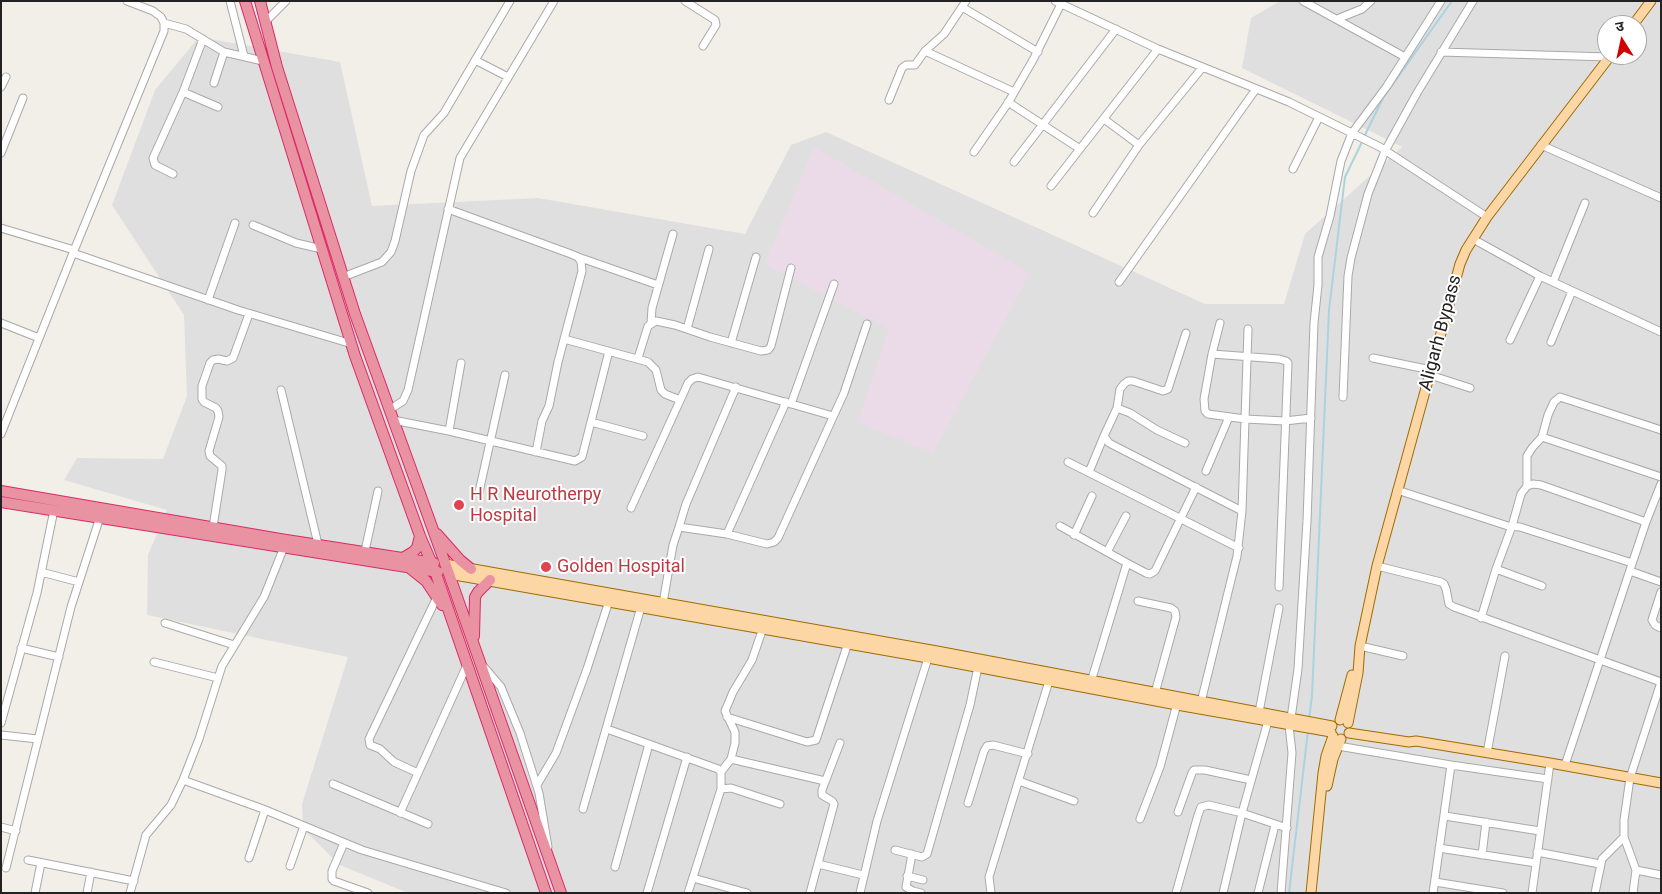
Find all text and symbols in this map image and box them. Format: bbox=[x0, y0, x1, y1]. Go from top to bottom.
north arrow bbox=[1597, 15, 1647, 65]
text: उ bbox=[1614, 18, 1625, 35]
street label: Aligarh Bypass bbox=[1415, 273, 1467, 393]
place label: H R Neurotherpy Hospital bbox=[470, 484, 601, 526]
marker: H R Neurotherpy Hospital bbox=[452, 498, 466, 512]
place label: Golden Hospital bbox=[557, 556, 685, 578]
marker: Golden Hospital bbox=[539, 560, 553, 574]

